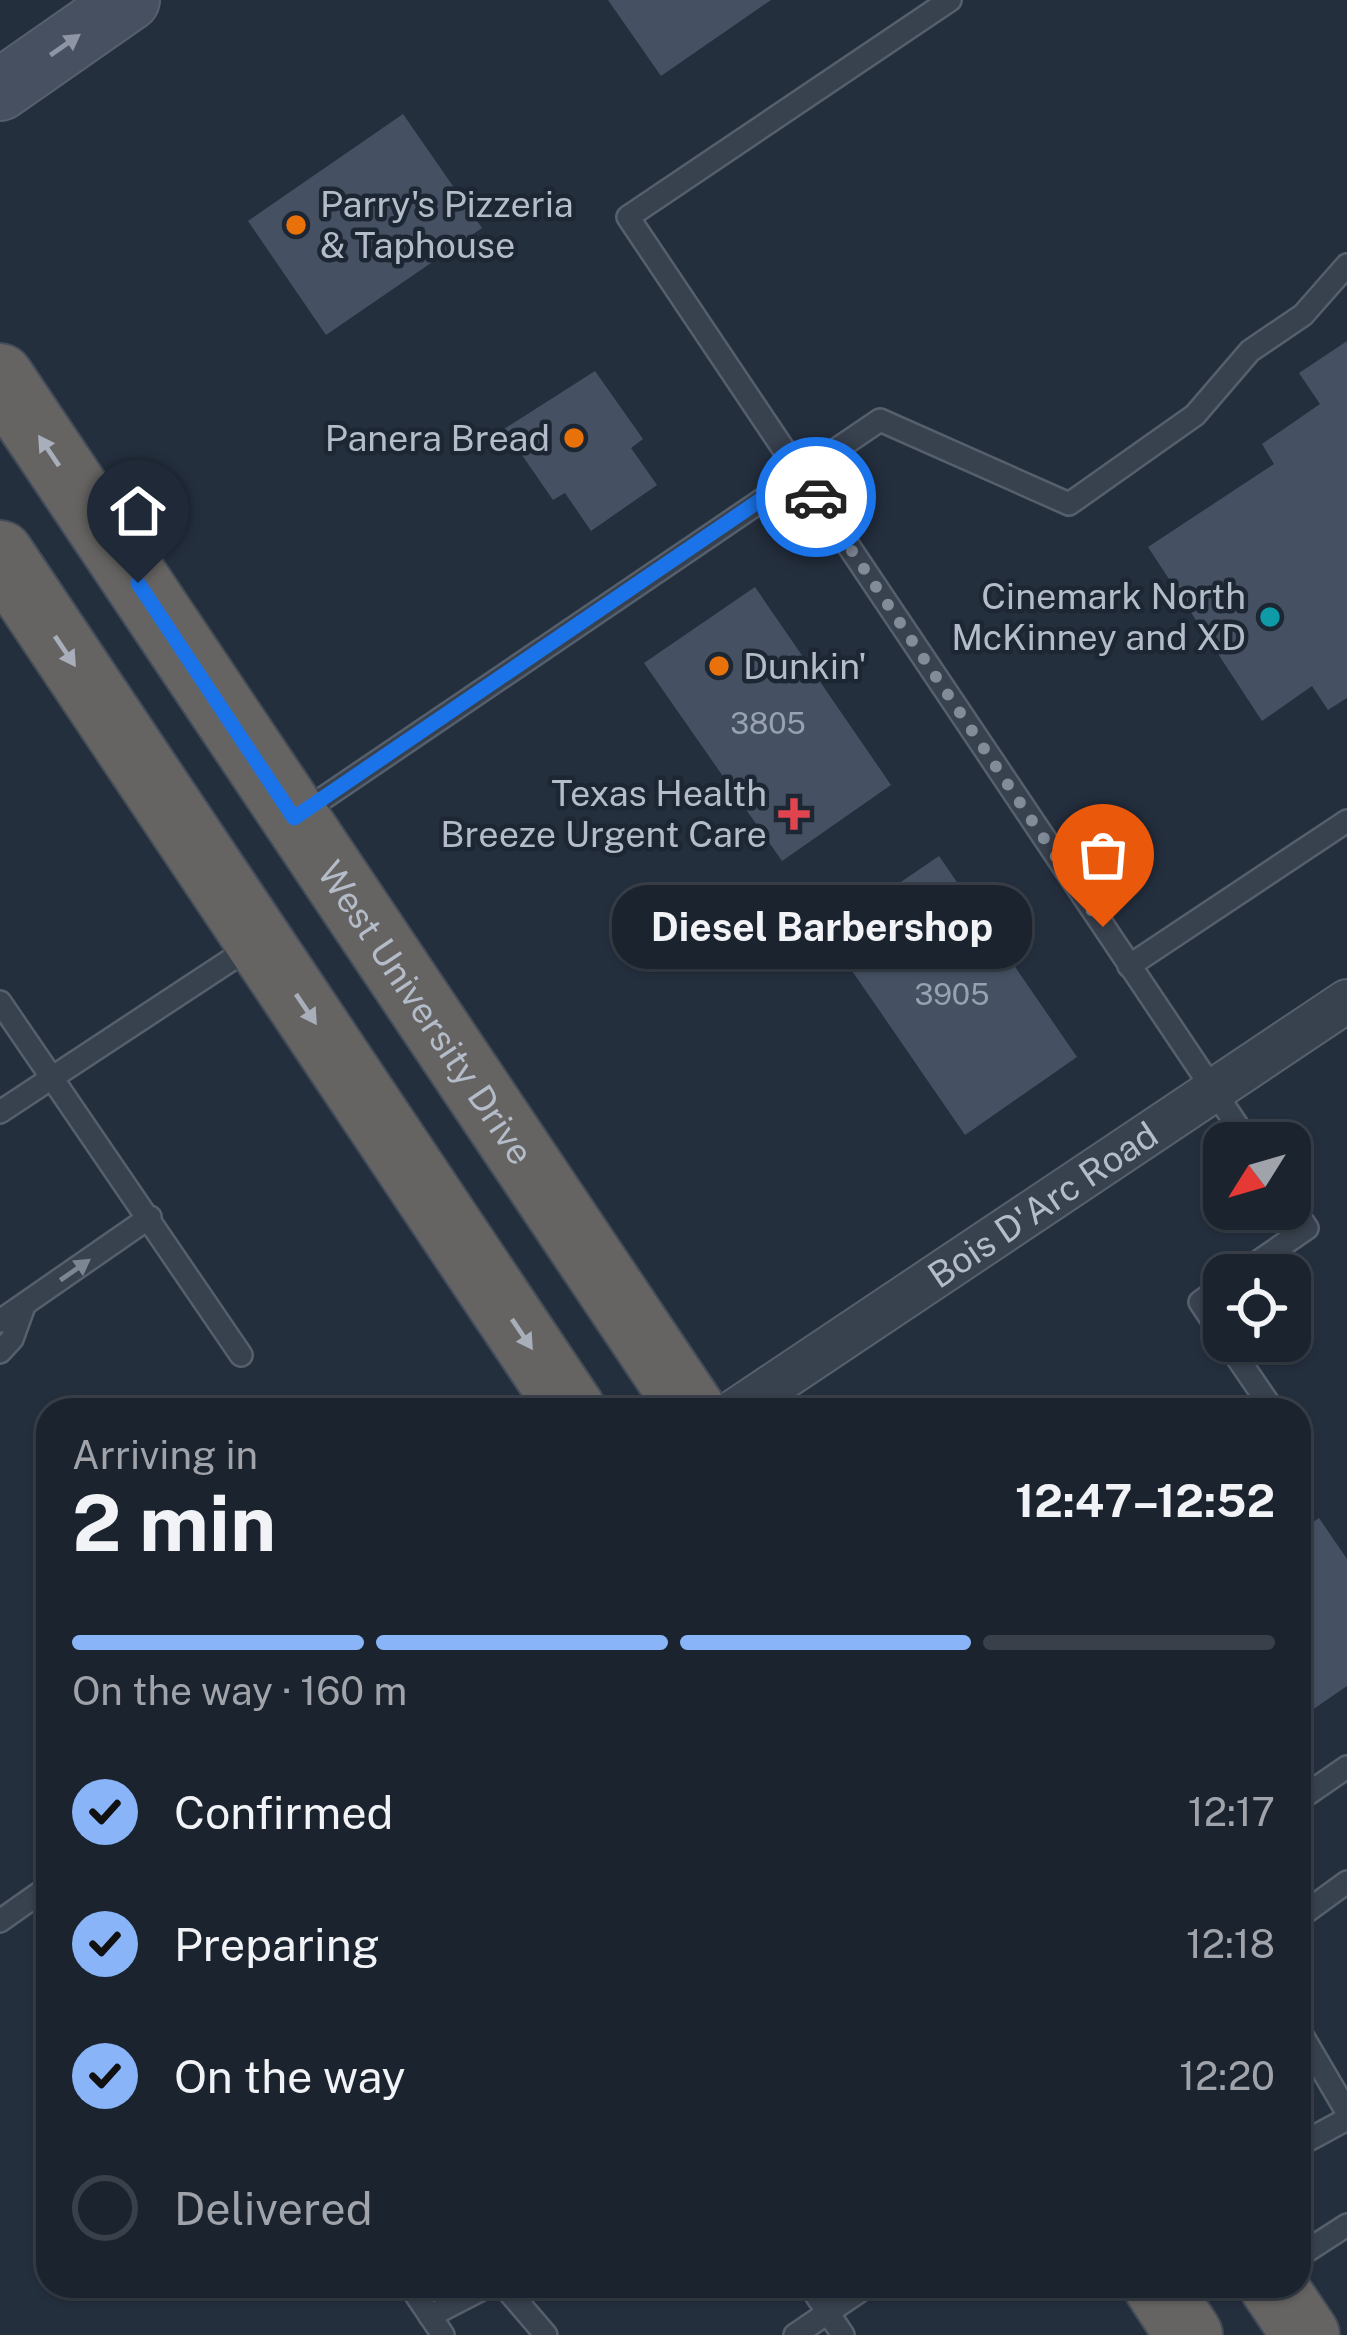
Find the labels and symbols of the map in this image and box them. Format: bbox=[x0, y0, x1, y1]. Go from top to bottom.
one-way arrow bbox=[48, 34, 81, 57]
place label: Parry's Pizzeria & Taphouse bbox=[320, 183, 574, 266]
marker: Parry's Pizzeria & Taphouse bbox=[283, 212, 309, 238]
place label: Panera Bread bbox=[325, 417, 550, 459]
marker: Panera Bread bbox=[561, 425, 587, 451]
one-way arrow bbox=[38, 434, 61, 467]
courier bbox=[756, 437, 876, 557]
pin bbox=[87, 460, 189, 583]
place label: Cinemark North McKinney and XD bbox=[951, 575, 1246, 658]
marker: Cinemark North McKinney and XD bbox=[1257, 604, 1283, 630]
one-way arrow bbox=[54, 634, 76, 667]
place label: Dunkin' bbox=[743, 645, 867, 687]
marker: Dunkin' bbox=[706, 653, 732, 679]
house number: 3805 bbox=[730, 705, 806, 741]
place label: Texas Health Breeze Urgent Care bbox=[440, 772, 767, 855]
marker: Texas Health Breeze Urgent Care bbox=[778, 798, 810, 830]
pin bbox=[1052, 804, 1154, 927]
street label: West University Drive bbox=[309, 853, 542, 1172]
callout: Diesel Barbershop bbox=[611, 885, 1031, 969]
house number: 3905 bbox=[915, 976, 989, 1012]
one-way arrow bbox=[294, 993, 317, 1026]
street label: Bois D'Arc Road bbox=[920, 1113, 1165, 1296]
north arrow bbox=[1203, 1122, 1311, 1230]
one-way arrow bbox=[59, 1259, 91, 1282]
one-way arrow bbox=[510, 1318, 532, 1351]

